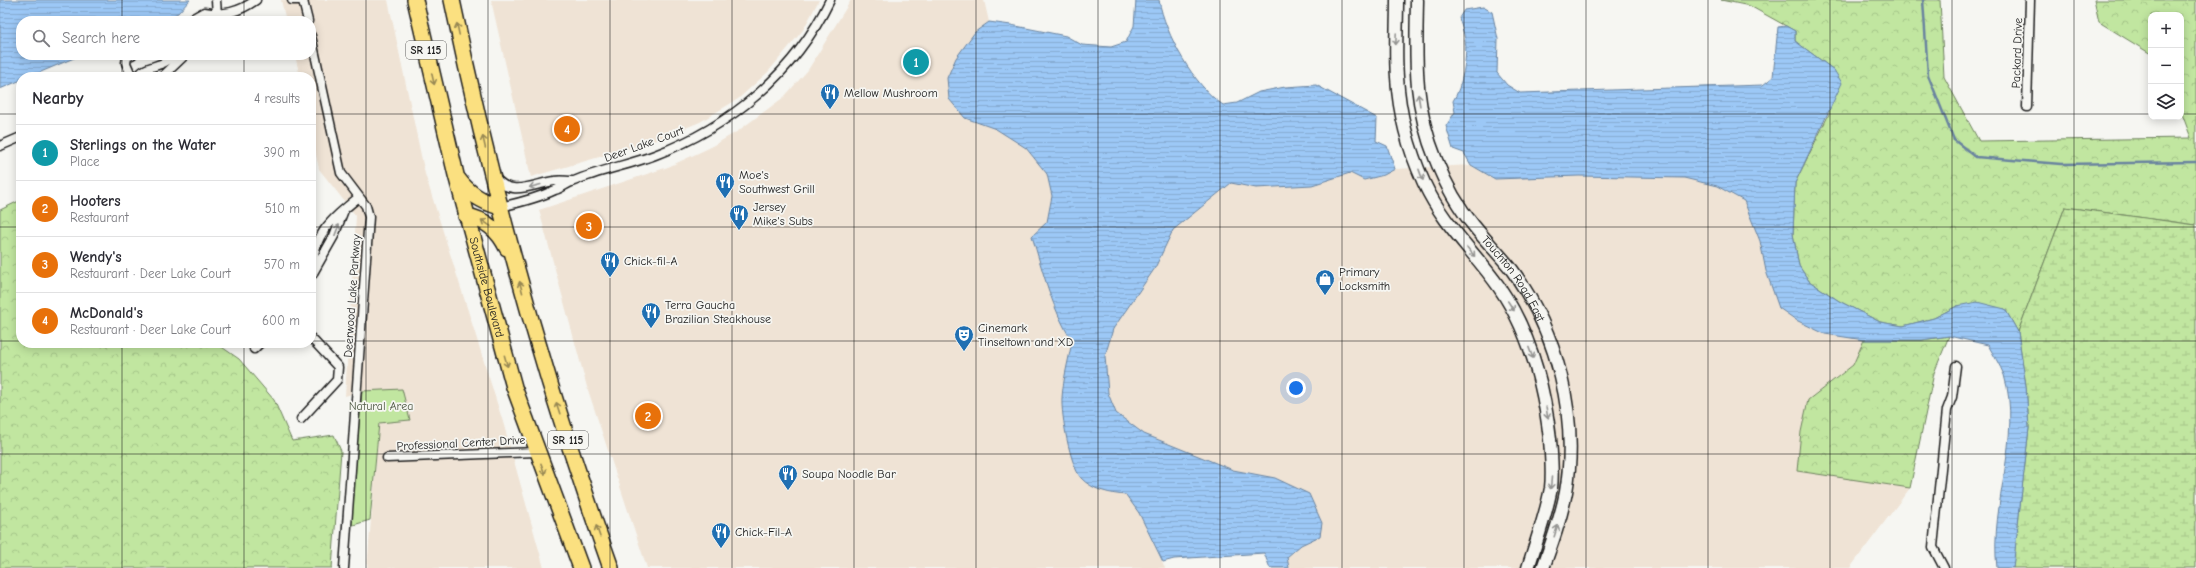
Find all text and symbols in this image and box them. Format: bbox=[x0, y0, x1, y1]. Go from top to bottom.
map controls bbox=[2148, 12, 2184, 120]
button: + bbox=[2148, 12, 2184, 48]
search box bbox=[16, 16, 316, 60]
street label: Packard Drive bbox=[2009, 18, 2025, 88]
one-way arrow bbox=[454, 23, 462, 36]
icon: search bbox=[30, 27, 52, 49]
text: Search here bbox=[62, 29, 140, 47]
one-way arrow bbox=[1393, 32, 1400, 45]
road number: SR 115 bbox=[406, 41, 446, 59]
pin: 1 bbox=[903, 47, 929, 77]
button: − bbox=[2148, 48, 2184, 84]
one-way arrow bbox=[430, 72, 437, 85]
restaurant icon: Mellow Mushroom bbox=[819, 82, 841, 110]
button: layers bbox=[2148, 84, 2184, 120]
place label: Mellow Mushroom bbox=[844, 86, 938, 100]
text: Nearby bbox=[32, 89, 83, 108]
text: 4 results bbox=[254, 91, 300, 106]
one-way arrow bbox=[1415, 94, 1423, 107]
pin: 4 bbox=[554, 114, 580, 144]
street label: Deer Lake Court bbox=[602, 123, 686, 165]
text: Sterlings on the Water bbox=[70, 136, 216, 154]
one-way arrow bbox=[479, 136, 487, 149]
text: 1 bbox=[42, 145, 48, 160]
text: 390 m bbox=[264, 145, 300, 160]
text: Place bbox=[70, 154, 100, 169]
place label: Moe's Southwest Grill bbox=[739, 168, 815, 196]
one-way arrow bbox=[1418, 169, 1426, 181]
restaurant icon: Moe's Southwest Grill bbox=[714, 171, 736, 199]
one-way arrow bbox=[529, 183, 542, 190]
text: Hooters bbox=[70, 192, 121, 210]
place label: Jersey Mike's Subs bbox=[753, 200, 813, 228]
text: 2 bbox=[42, 201, 48, 216]
text: 510 m bbox=[265, 201, 300, 216]
restaurant icon: Jersey Mike's Subs bbox=[728, 203, 750, 231]
text: Restaurant bbox=[70, 210, 129, 225]
pin: 3 bbox=[576, 211, 602, 241]
one-way arrow bbox=[480, 219, 492, 227]
one-way arrow bbox=[333, 224, 341, 236]
street label: Deerwood Lake Parkway bbox=[341, 233, 363, 358]
street label: Touchton Road East bbox=[1478, 233, 1548, 324]
street label: Southside Boulevard bbox=[466, 235, 507, 339]
one-way arrow bbox=[1466, 247, 1475, 258]
text: Wendy's bbox=[70, 248, 122, 266]
restaurant icon: Chick-fil-A bbox=[599, 250, 621, 278]
place label: Chick-fil-A bbox=[624, 254, 677, 268]
text: 3 bbox=[42, 257, 48, 272]
text: 570 m bbox=[264, 257, 300, 272]
place label: Primary Locksmith bbox=[1339, 265, 1390, 293]
text: Restaurant · Deer Lake Court bbox=[70, 266, 231, 281]
shop icon: Primary Locksmith bbox=[1314, 268, 1336, 296]
one-way arrow bbox=[517, 280, 524, 293]
place label: Terra Gaucha Brazilian Steakhouse bbox=[665, 298, 771, 326]
one-way arrow bbox=[1507, 300, 1515, 312]
restaurant icon: Terra Gaucha Brazilian Steakhouse bbox=[640, 301, 662, 329]
text: McDonald's bbox=[70, 304, 143, 322]
text: 4 bbox=[42, 313, 48, 328]
text: 600 m bbox=[262, 313, 300, 328]
place label: Cinemark Tinseltown and XD bbox=[978, 321, 1073, 349]
text: Restaurant · Deer Lake Court bbox=[70, 322, 231, 337]
theatre icon: Cinemark Tinseltown and XD bbox=[953, 324, 975, 352]
one-way arrow bbox=[1528, 346, 1536, 358]
one-way arrow bbox=[503, 354, 510, 367]
your location bbox=[1286, 378, 1306, 398]
park label: Natural Area bbox=[349, 399, 413, 413]
one-way arrow bbox=[554, 401, 561, 414]
pin: 2 bbox=[635, 401, 661, 431]
one-way arrow bbox=[1543, 406, 1551, 419]
road number: SR 115 bbox=[548, 431, 588, 449]
street label: Professional Center Drive bbox=[396, 433, 526, 453]
one-way arrow bbox=[539, 463, 547, 475]
restaurant icon: Soupa Noodle Bar bbox=[777, 463, 799, 491]
place label: Soupa Noodle Bar bbox=[802, 467, 896, 481]
one-way arrow bbox=[1547, 476, 1554, 489]
restaurant icon: Chick-Fil-A bbox=[710, 521, 732, 549]
one-way arrow bbox=[594, 525, 601, 538]
place label: Chick-Fil-A bbox=[735, 525, 792, 539]
one-way arrow bbox=[1553, 525, 1560, 538]

